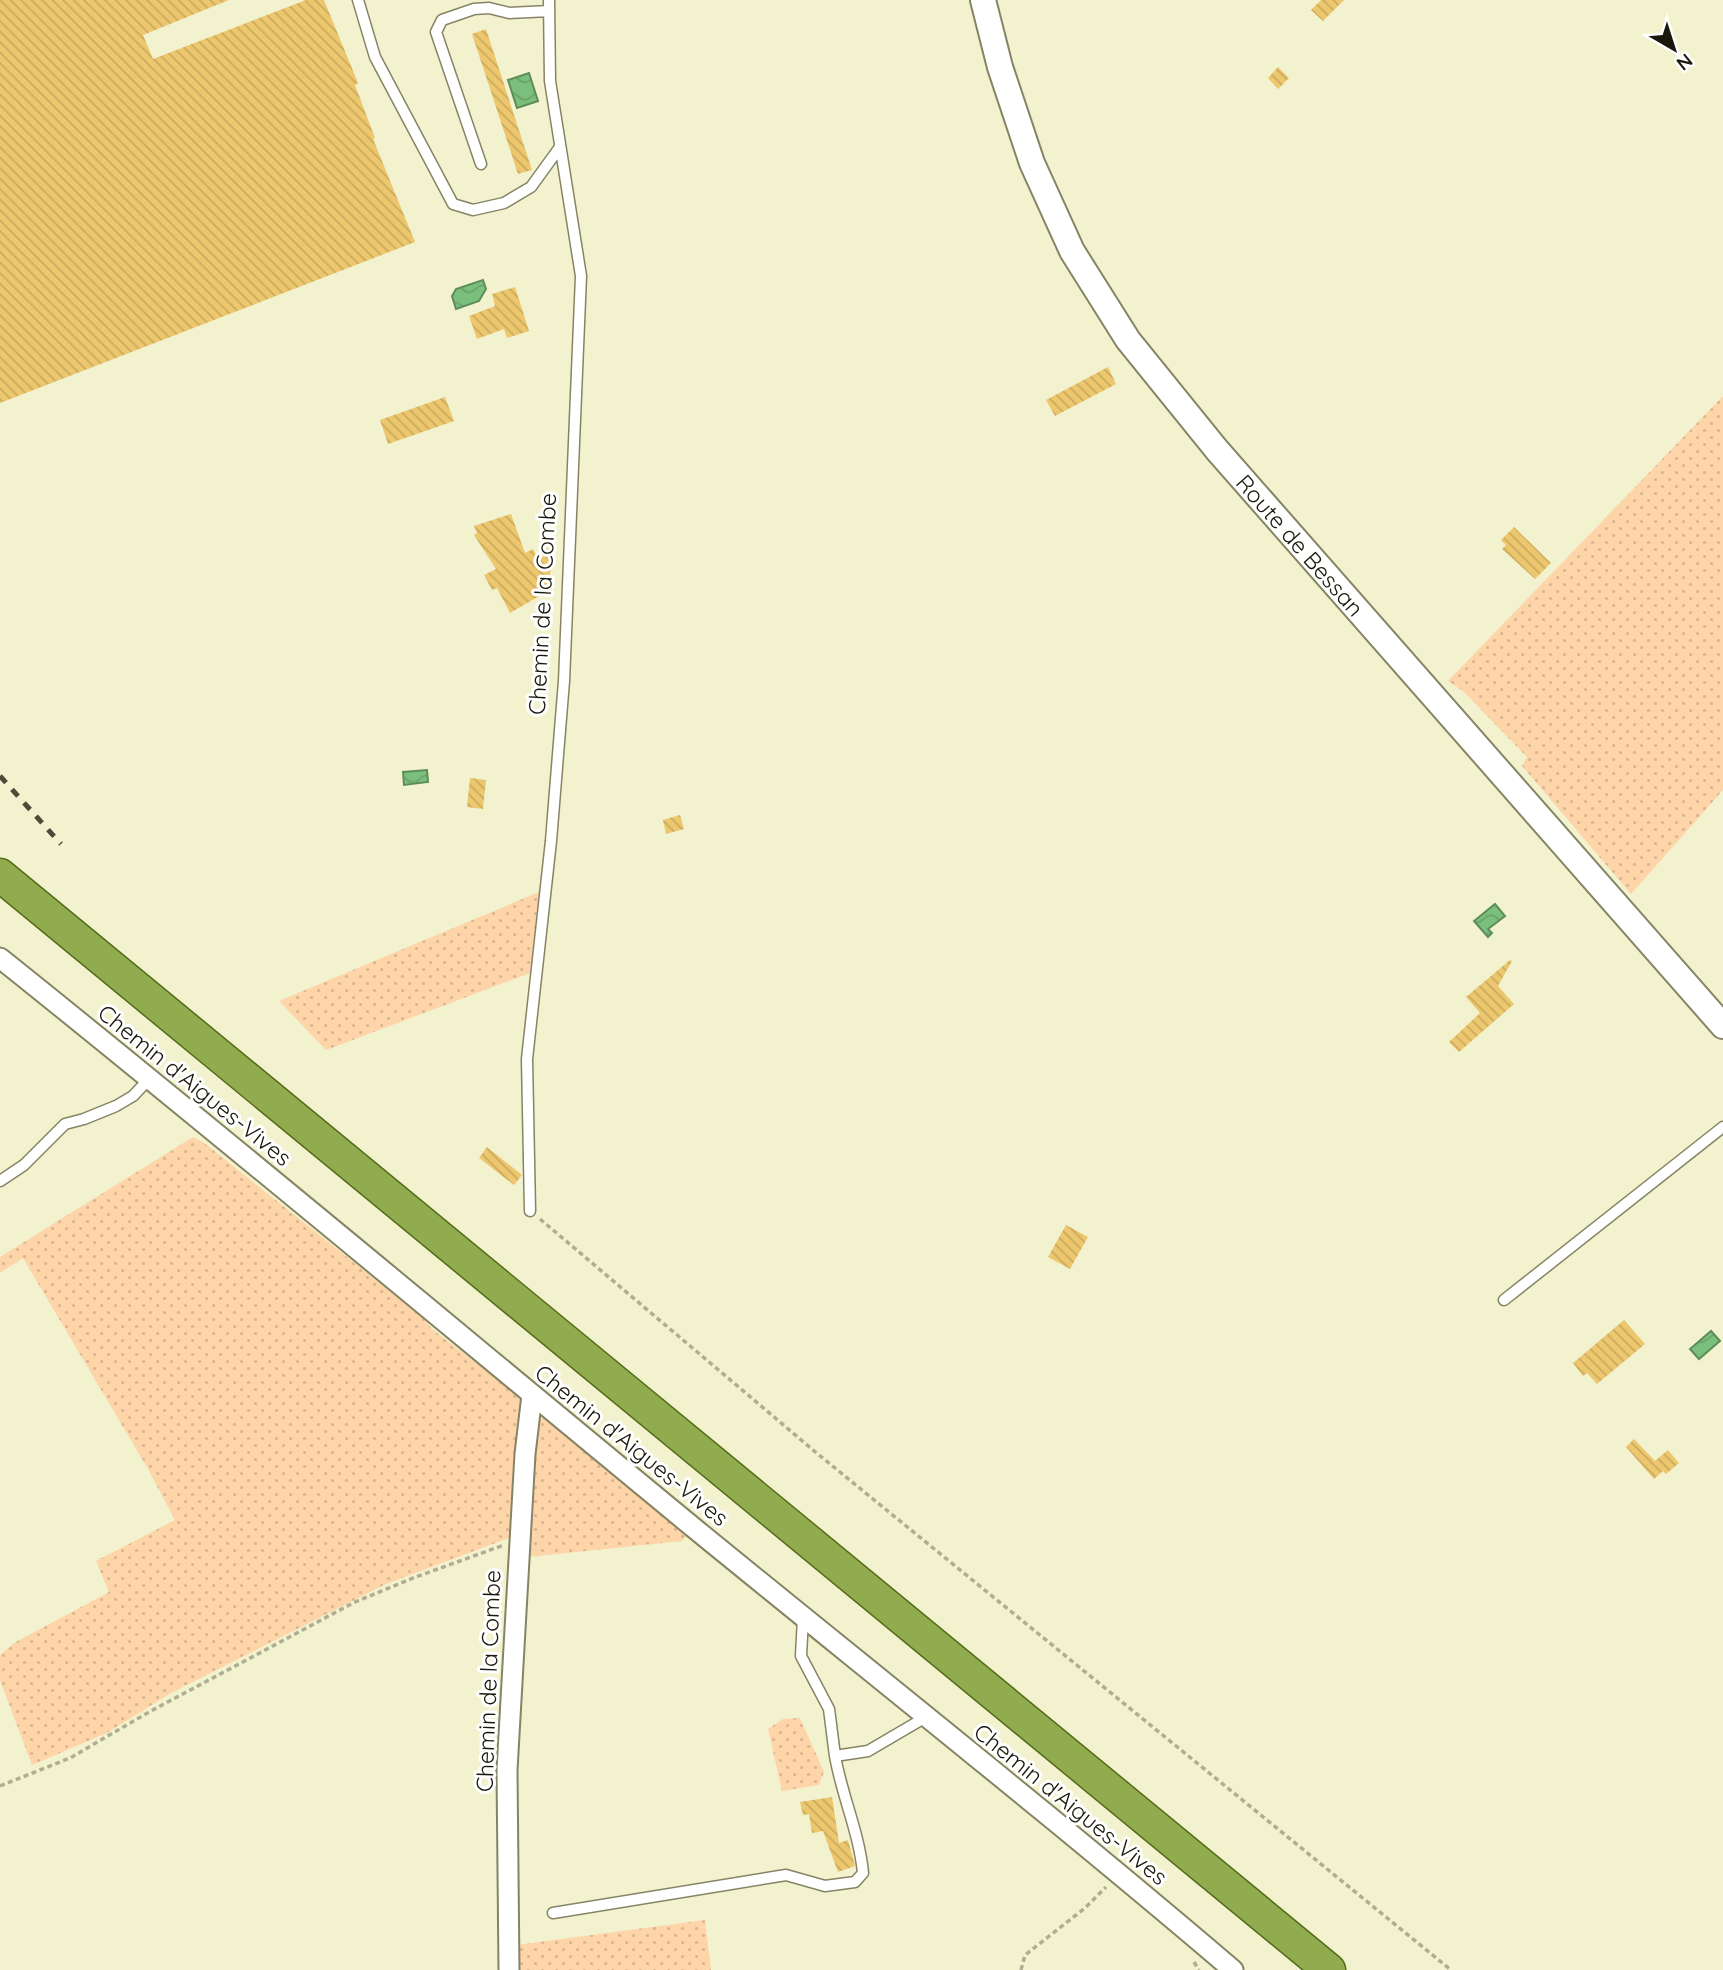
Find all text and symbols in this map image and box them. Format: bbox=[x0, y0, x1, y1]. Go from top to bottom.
north arrow bbox=[1639, 14, 1709, 84]
text: N bbox=[1672, 48, 1698, 76]
street label: Route de Bessan bbox=[1230, 468, 1371, 622]
street label: Chemin de la Combe bbox=[522, 492, 562, 716]
street label: Chemin d'Aigues-Vives bbox=[92, 998, 298, 1172]
street label: Chemin d'Aigues-Vives bbox=[529, 1358, 735, 1532]
street label: Chemin de la Combe bbox=[470, 1570, 506, 1792]
street label: Chemin d'Aigues-Vives bbox=[968, 1717, 1174, 1891]

